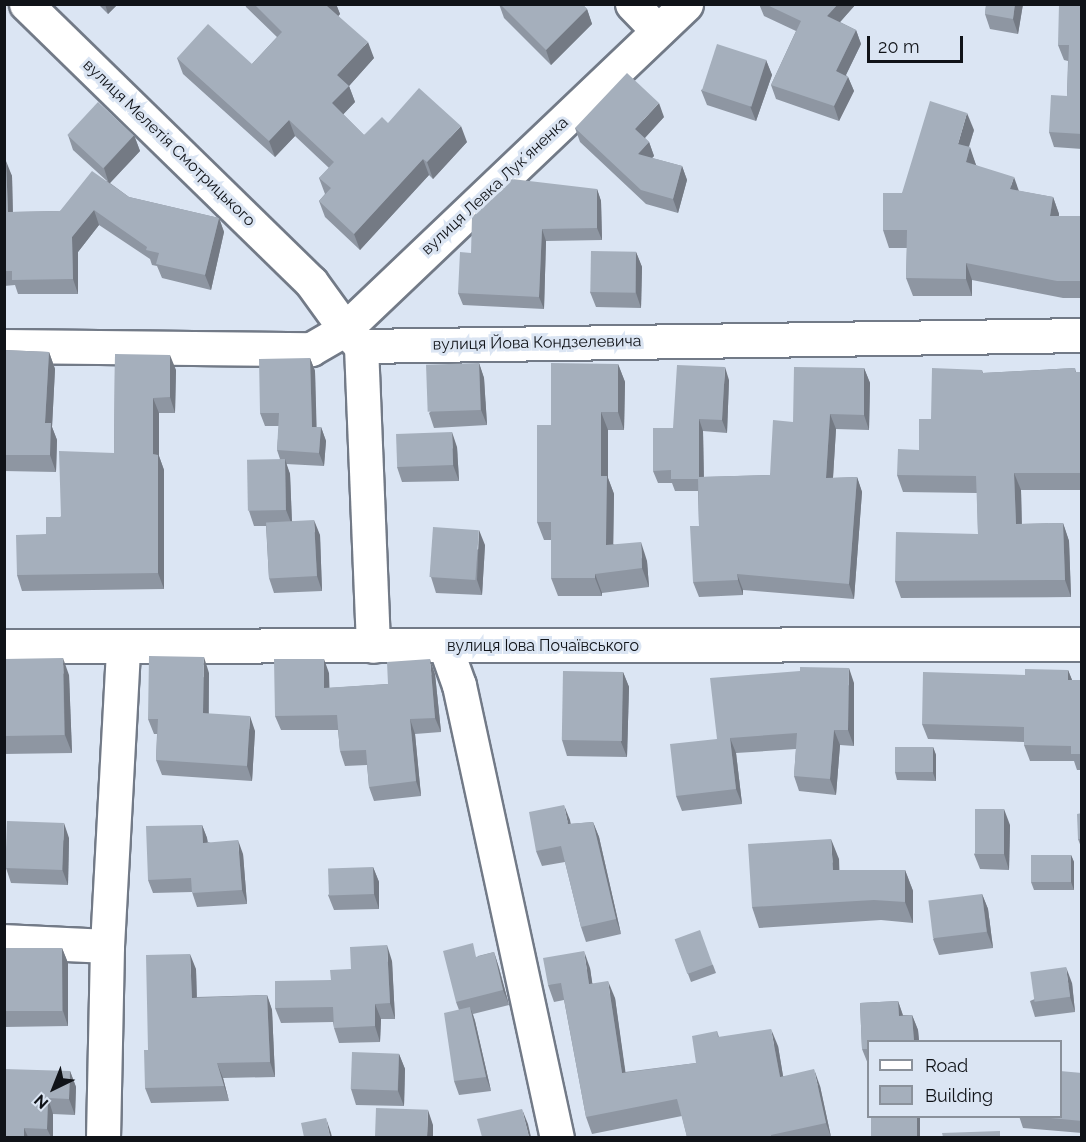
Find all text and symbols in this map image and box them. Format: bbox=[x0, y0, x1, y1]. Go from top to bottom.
scale bar bbox=[870, 24, 966, 62]
text: 20 m bbox=[878, 36, 920, 57]
street label: вулиця Мелетія Смотрицького bbox=[79, 56, 259, 230]
street label: вулиця Левка Лукʼяненка bbox=[418, 113, 572, 259]
street label: вулиця Йова Кондзелевича bbox=[433, 332, 641, 354]
street label: вулиця Іова Почаївського bbox=[447, 636, 639, 656]
legend bbox=[867, 1040, 1062, 1118]
text: Road bbox=[925, 1055, 968, 1076]
north arrow bbox=[24, 1058, 84, 1118]
text: Building bbox=[925, 1085, 993, 1106]
text: N bbox=[30, 1090, 52, 1113]

